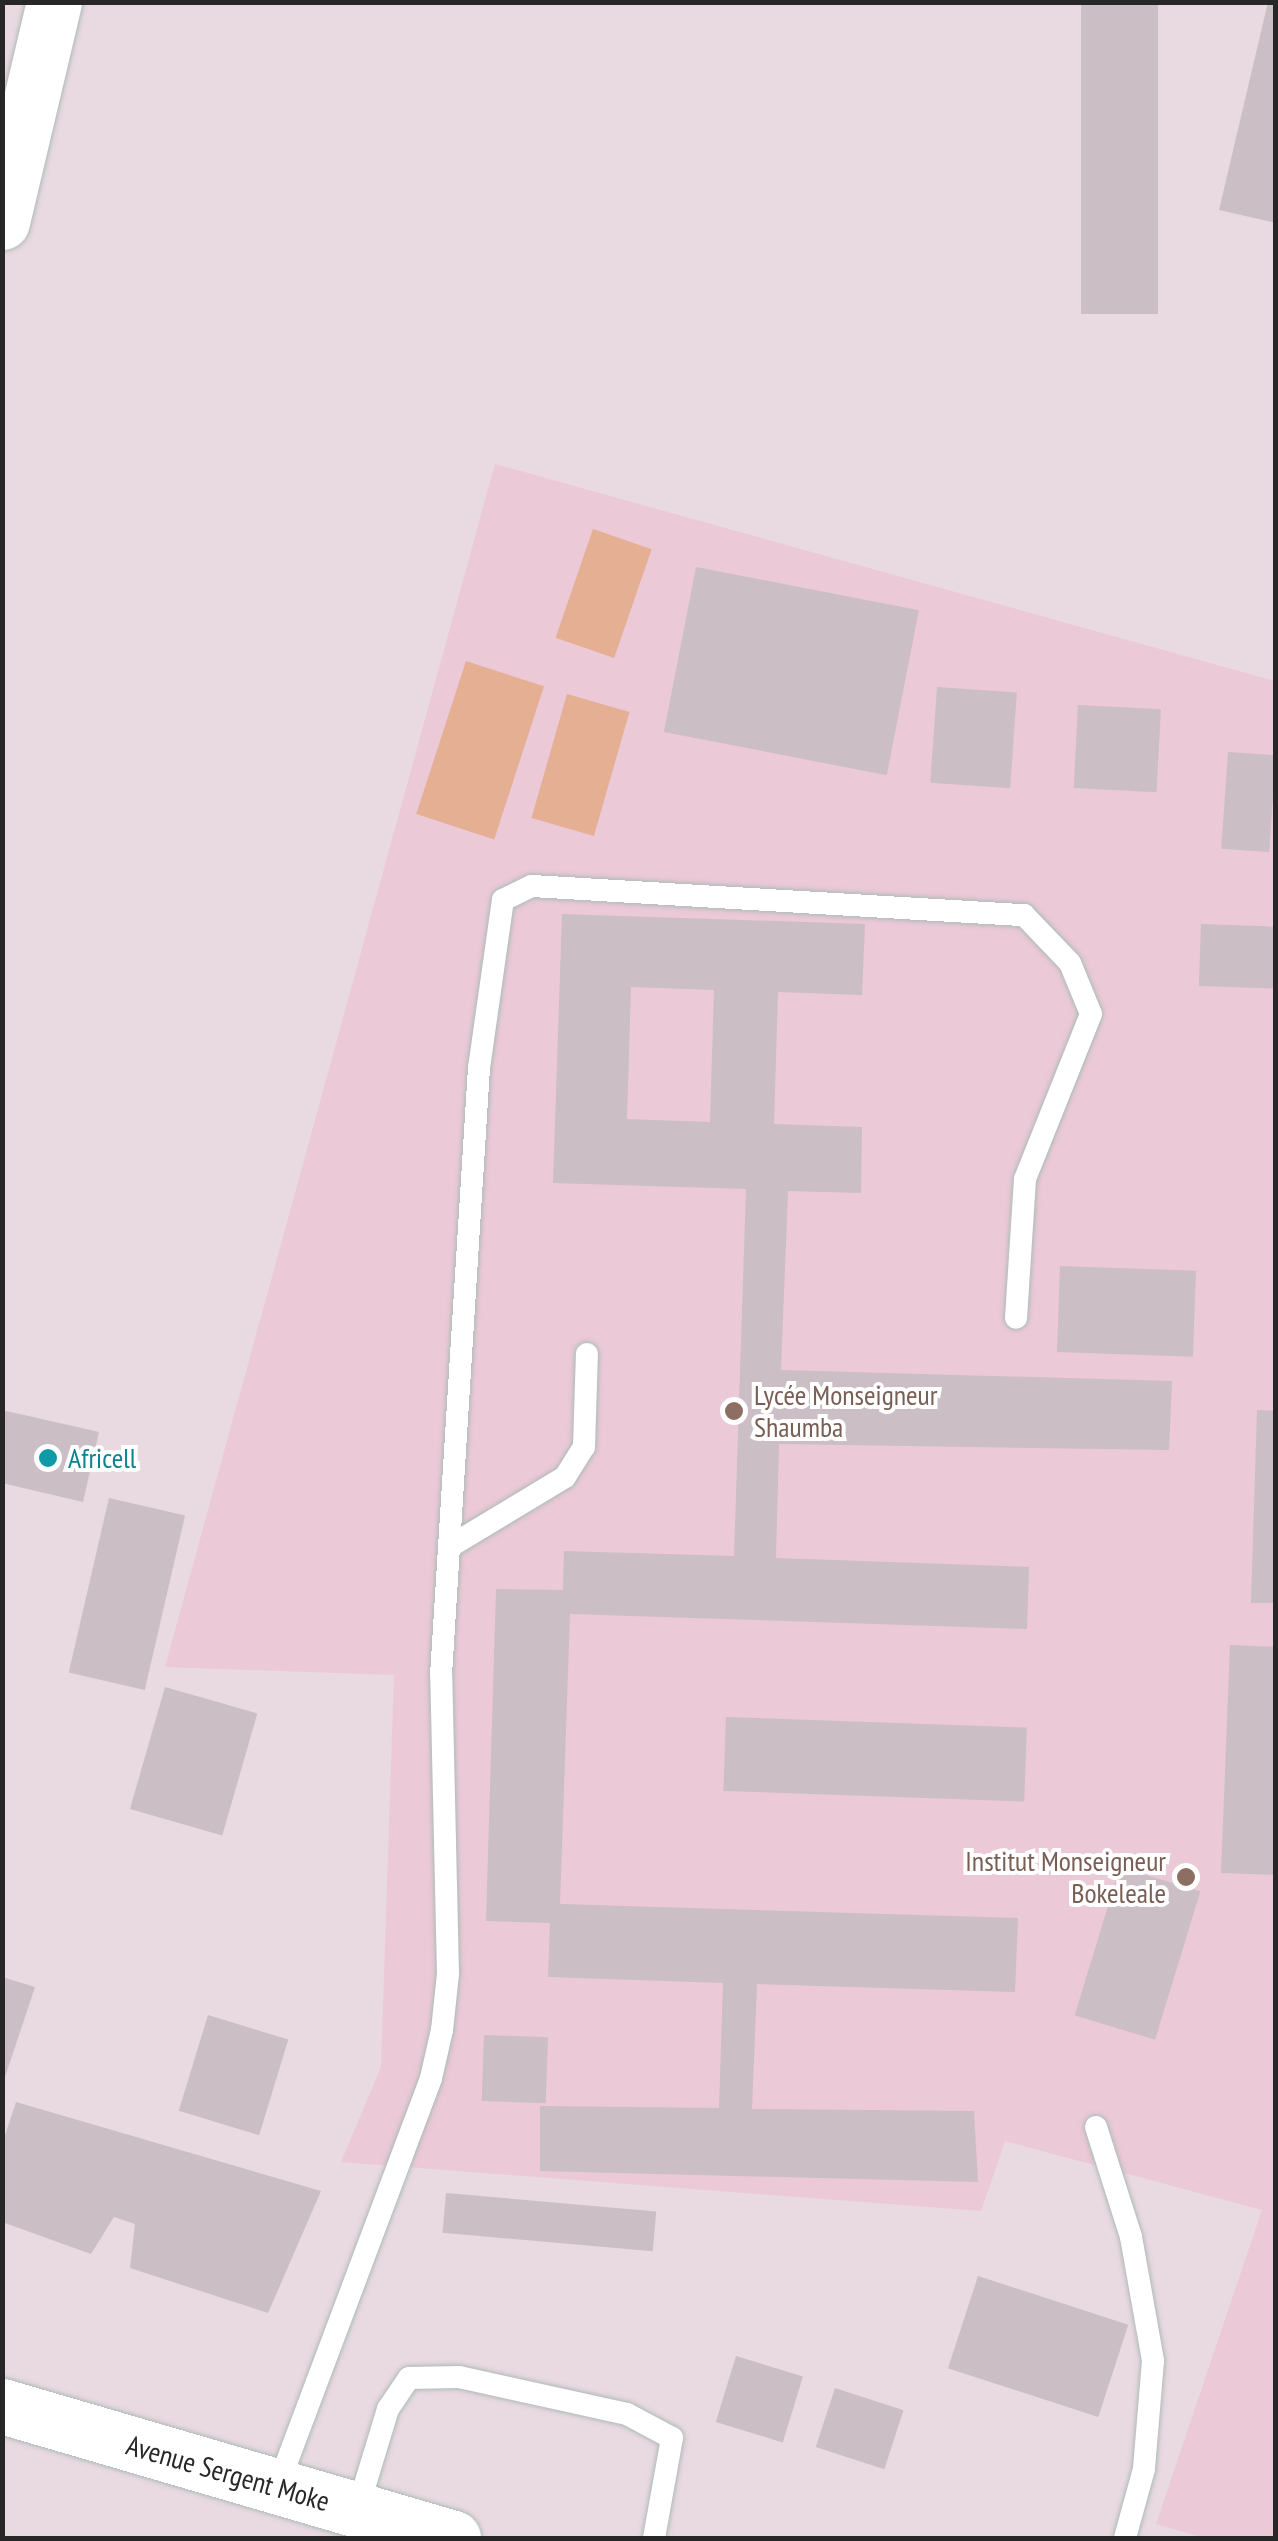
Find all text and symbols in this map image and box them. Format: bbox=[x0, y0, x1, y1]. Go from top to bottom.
place label: Lycée Monseigneur Shaumba bbox=[754, 1378, 937, 1444]
marker: Lycée Monseigneur Shaumba bbox=[723, 1400, 745, 1422]
place label: Africell bbox=[68, 1441, 136, 1475]
marker: Africell bbox=[37, 1447, 59, 1469]
place label: Institut Monseigneur Bokeleale bbox=[965, 1844, 1166, 1910]
marker: Institut Monseigneur Bokeleale bbox=[1175, 1866, 1197, 1888]
street label: Avenue Sergent Moke bbox=[123, 2428, 333, 2518]

